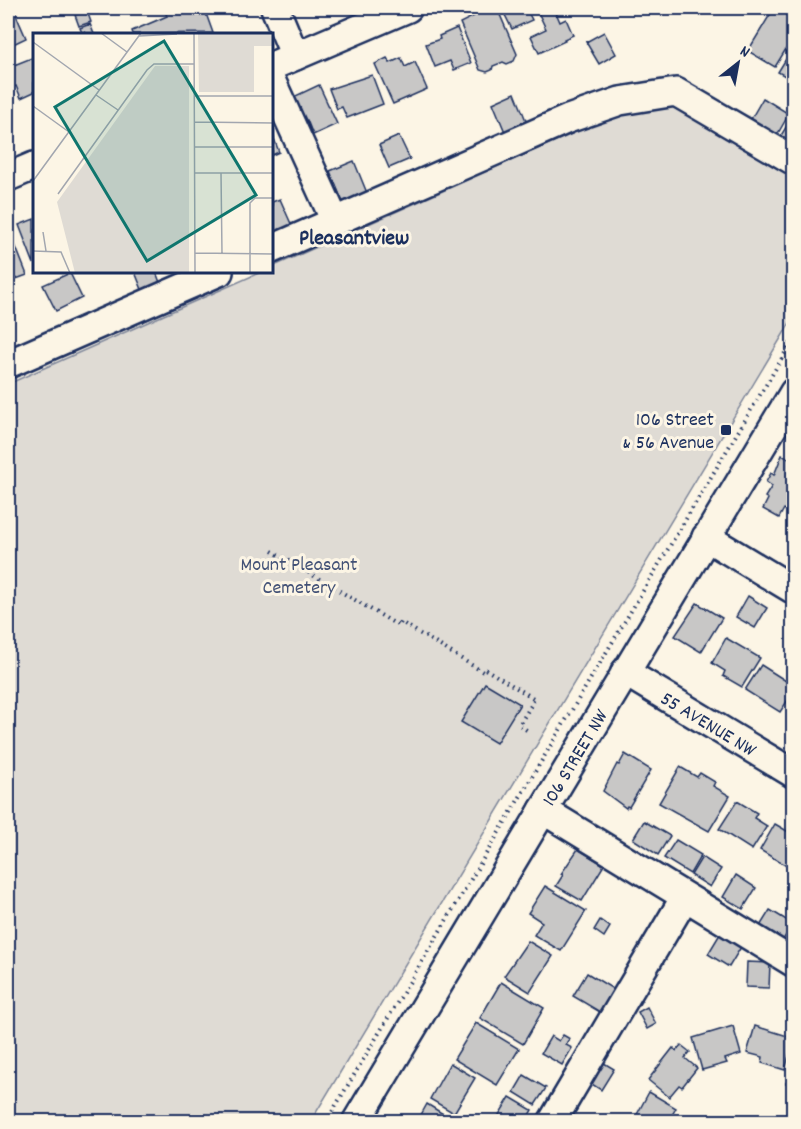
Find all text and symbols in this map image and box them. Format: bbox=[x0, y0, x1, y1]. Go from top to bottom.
inset map bbox=[33, 33, 273, 273]
north arrow bbox=[708, 33, 768, 93]
text: N bbox=[735, 40, 754, 64]
district label: Pleasantview bbox=[299, 224, 409, 255]
place label: 106 Street & 56 Avenue bbox=[622, 407, 714, 458]
marker: 106 Street & 56 Avenue bbox=[719, 423, 733, 437]
park label: Mount Pleasant Cemetery bbox=[241, 552, 357, 603]
street label: 55 AVENUE NW bbox=[654, 686, 761, 765]
street label: 106 STREET NW bbox=[537, 704, 617, 812]

